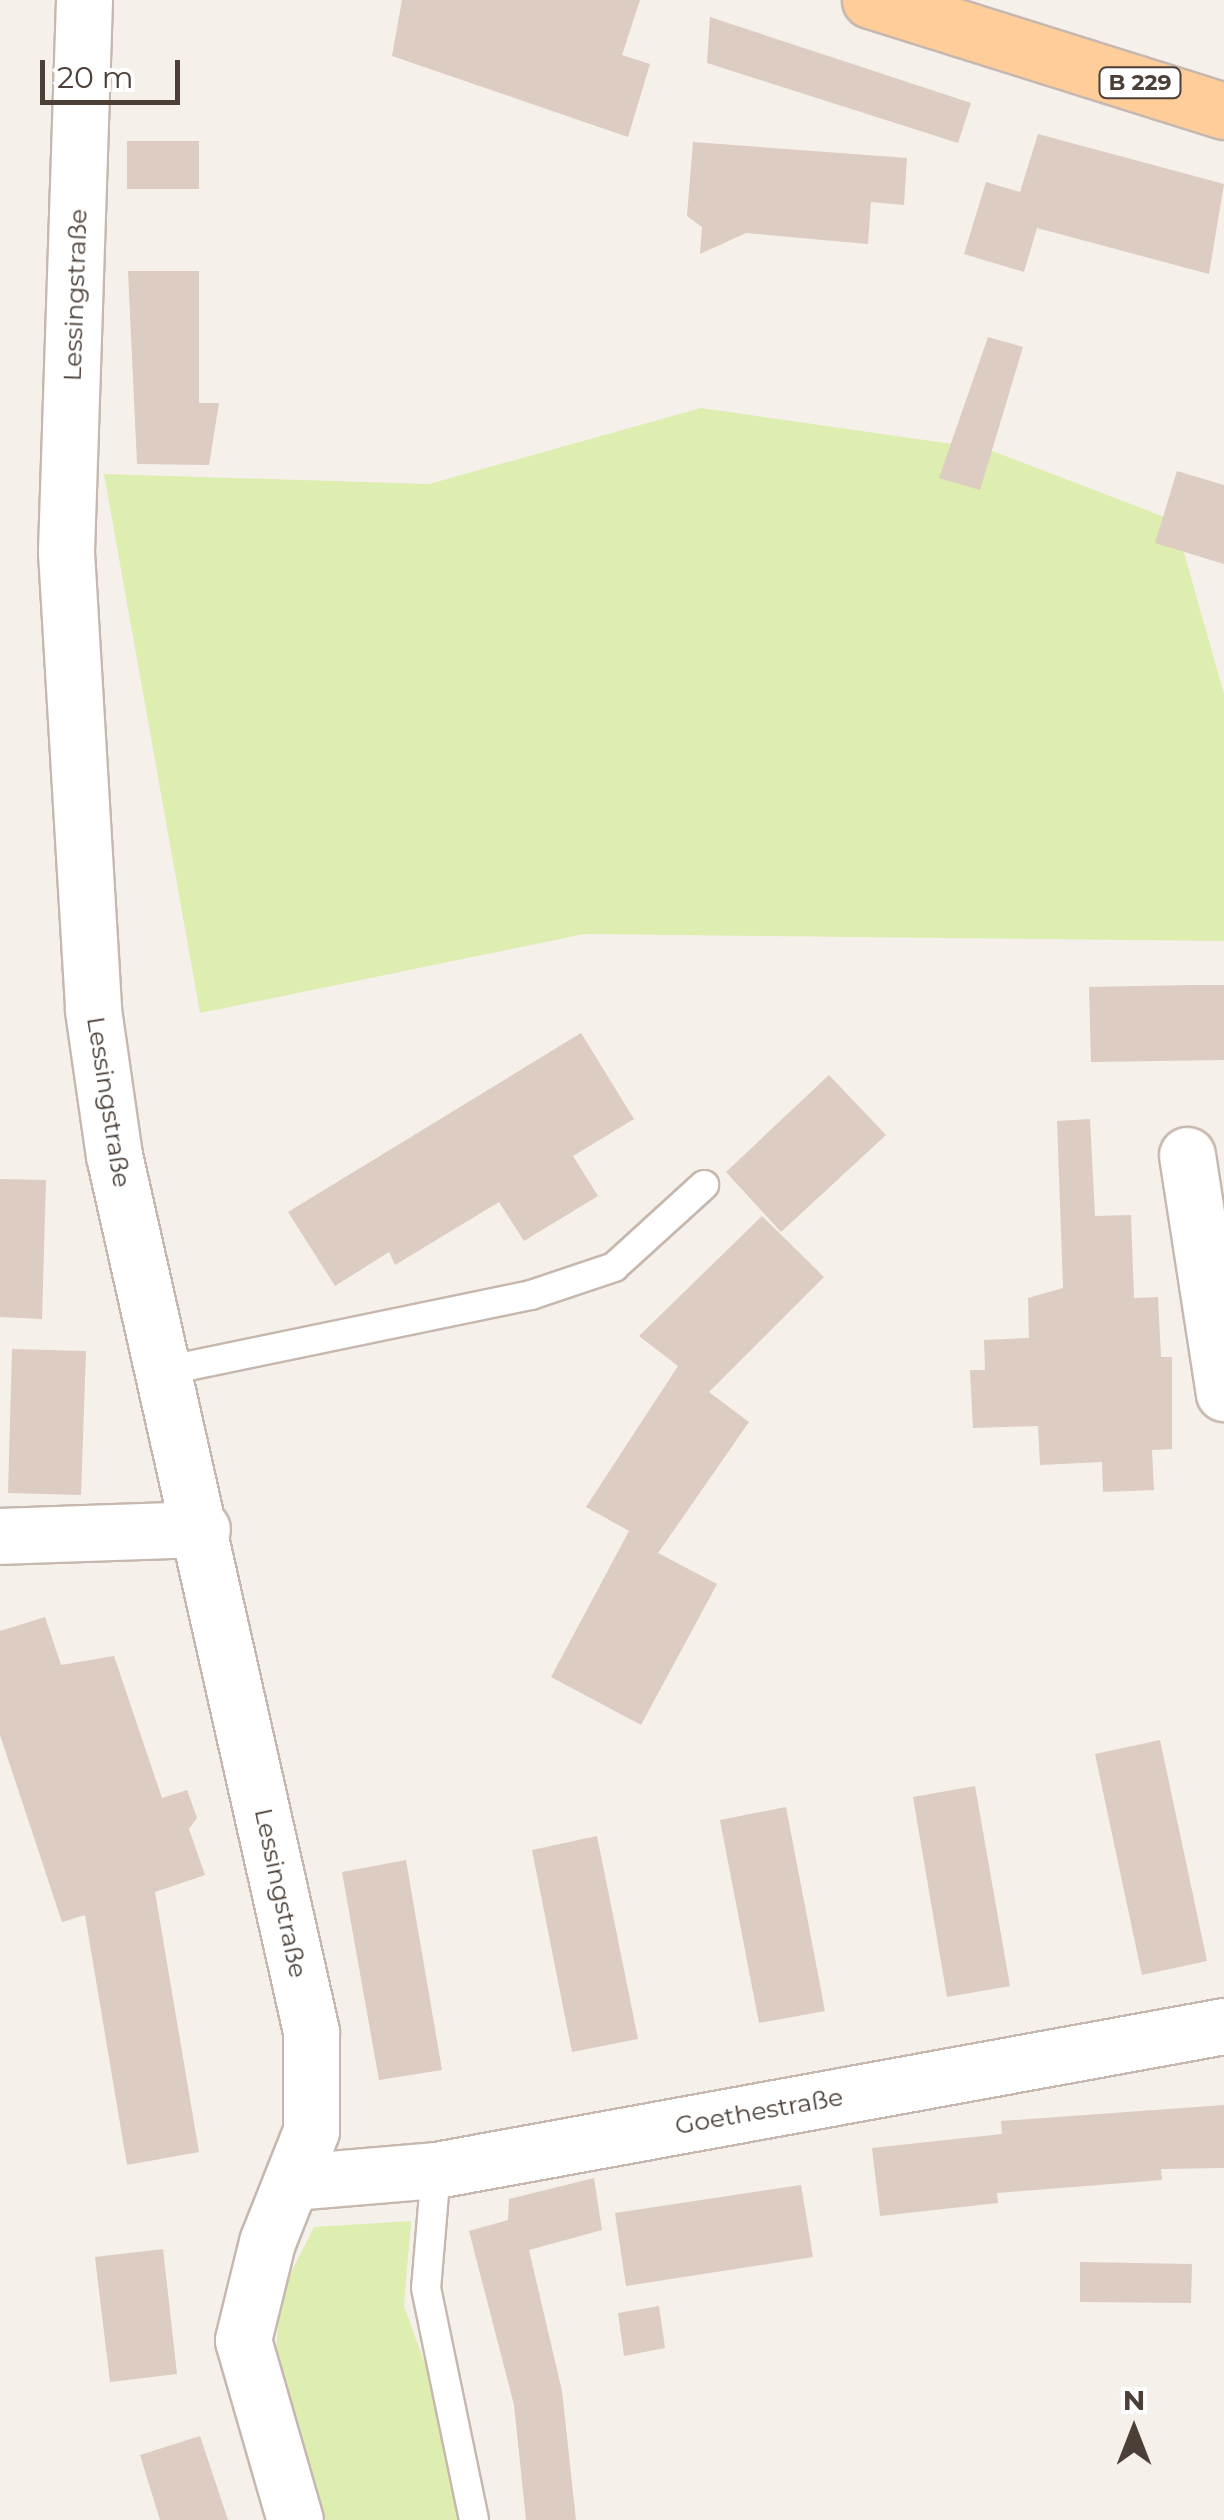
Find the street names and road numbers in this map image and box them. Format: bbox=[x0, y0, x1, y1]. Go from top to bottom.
road number: B 229 bbox=[1098, 66, 1182, 100]
street label: Lessingstraße bbox=[57, 208, 93, 382]
street label: Lessingstraße bbox=[81, 1014, 137, 1190]
street label: Lessingstraße bbox=[248, 1805, 314, 1981]
street label: Goethestraße bbox=[673, 2081, 845, 2141]

